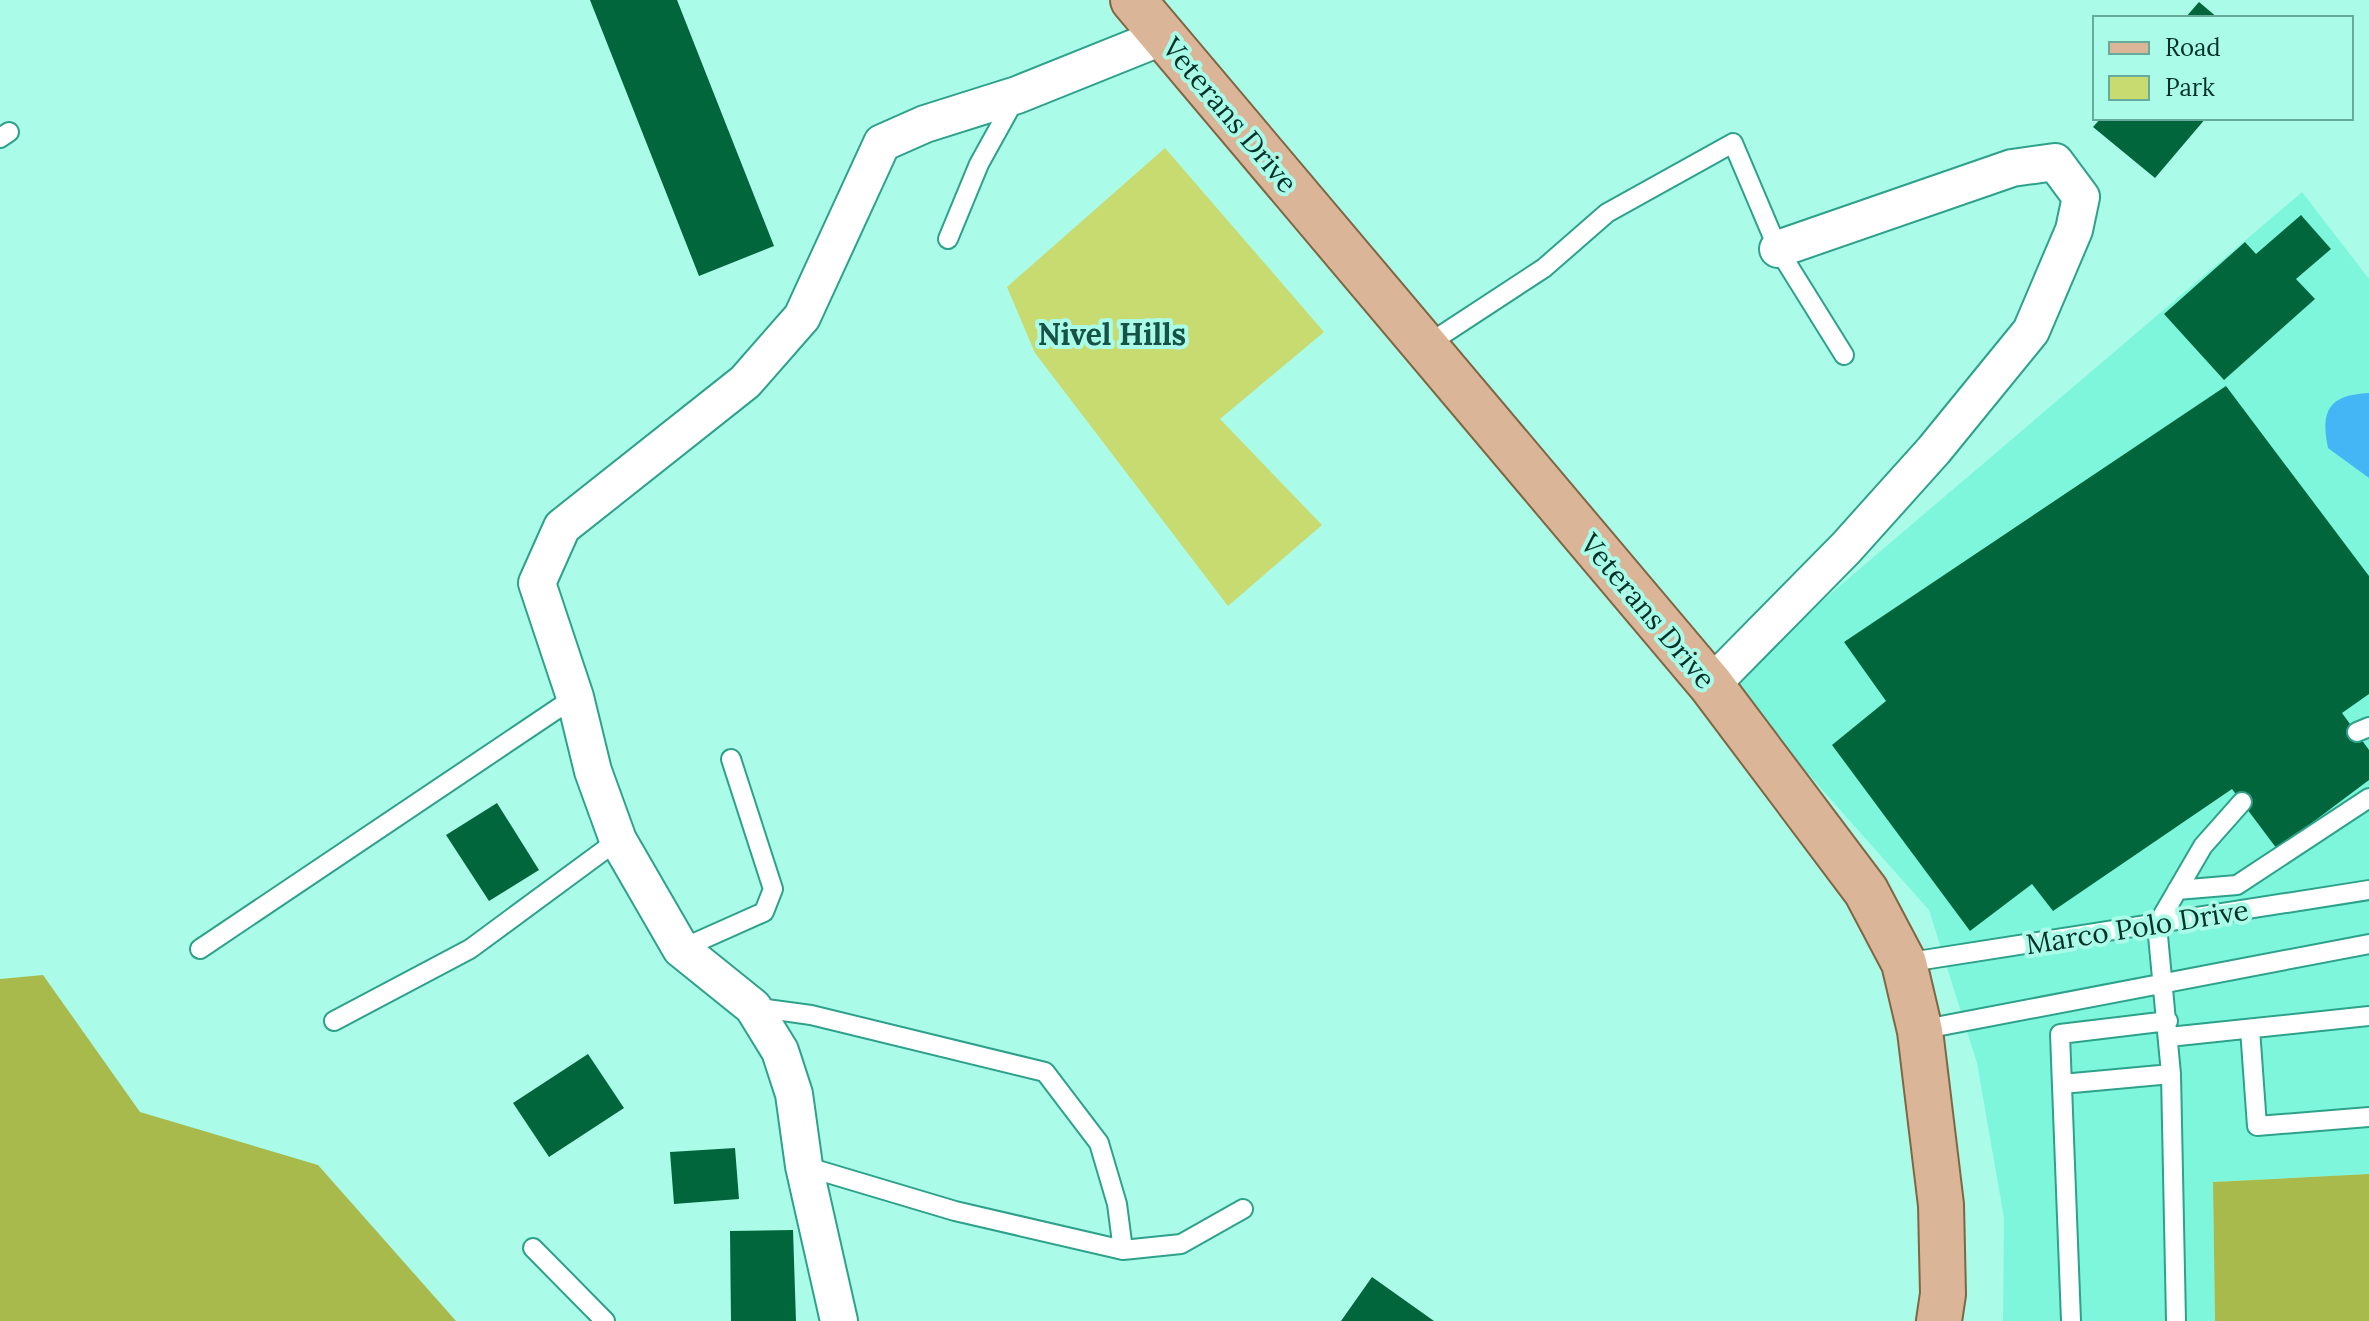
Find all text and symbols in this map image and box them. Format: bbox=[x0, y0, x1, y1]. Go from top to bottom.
legend bbox=[2093, 16, 2353, 120]
street label: Veterans Drive bbox=[1154, 29, 1305, 200]
text: Road bbox=[2165, 32, 2221, 63]
text: Park bbox=[2165, 72, 2215, 103]
district label: Nivel Hills bbox=[1038, 315, 1186, 353]
street label: Veterans Drive bbox=[1572, 525, 1723, 696]
street label: Marco Polo Drive bbox=[2023, 892, 2251, 962]

